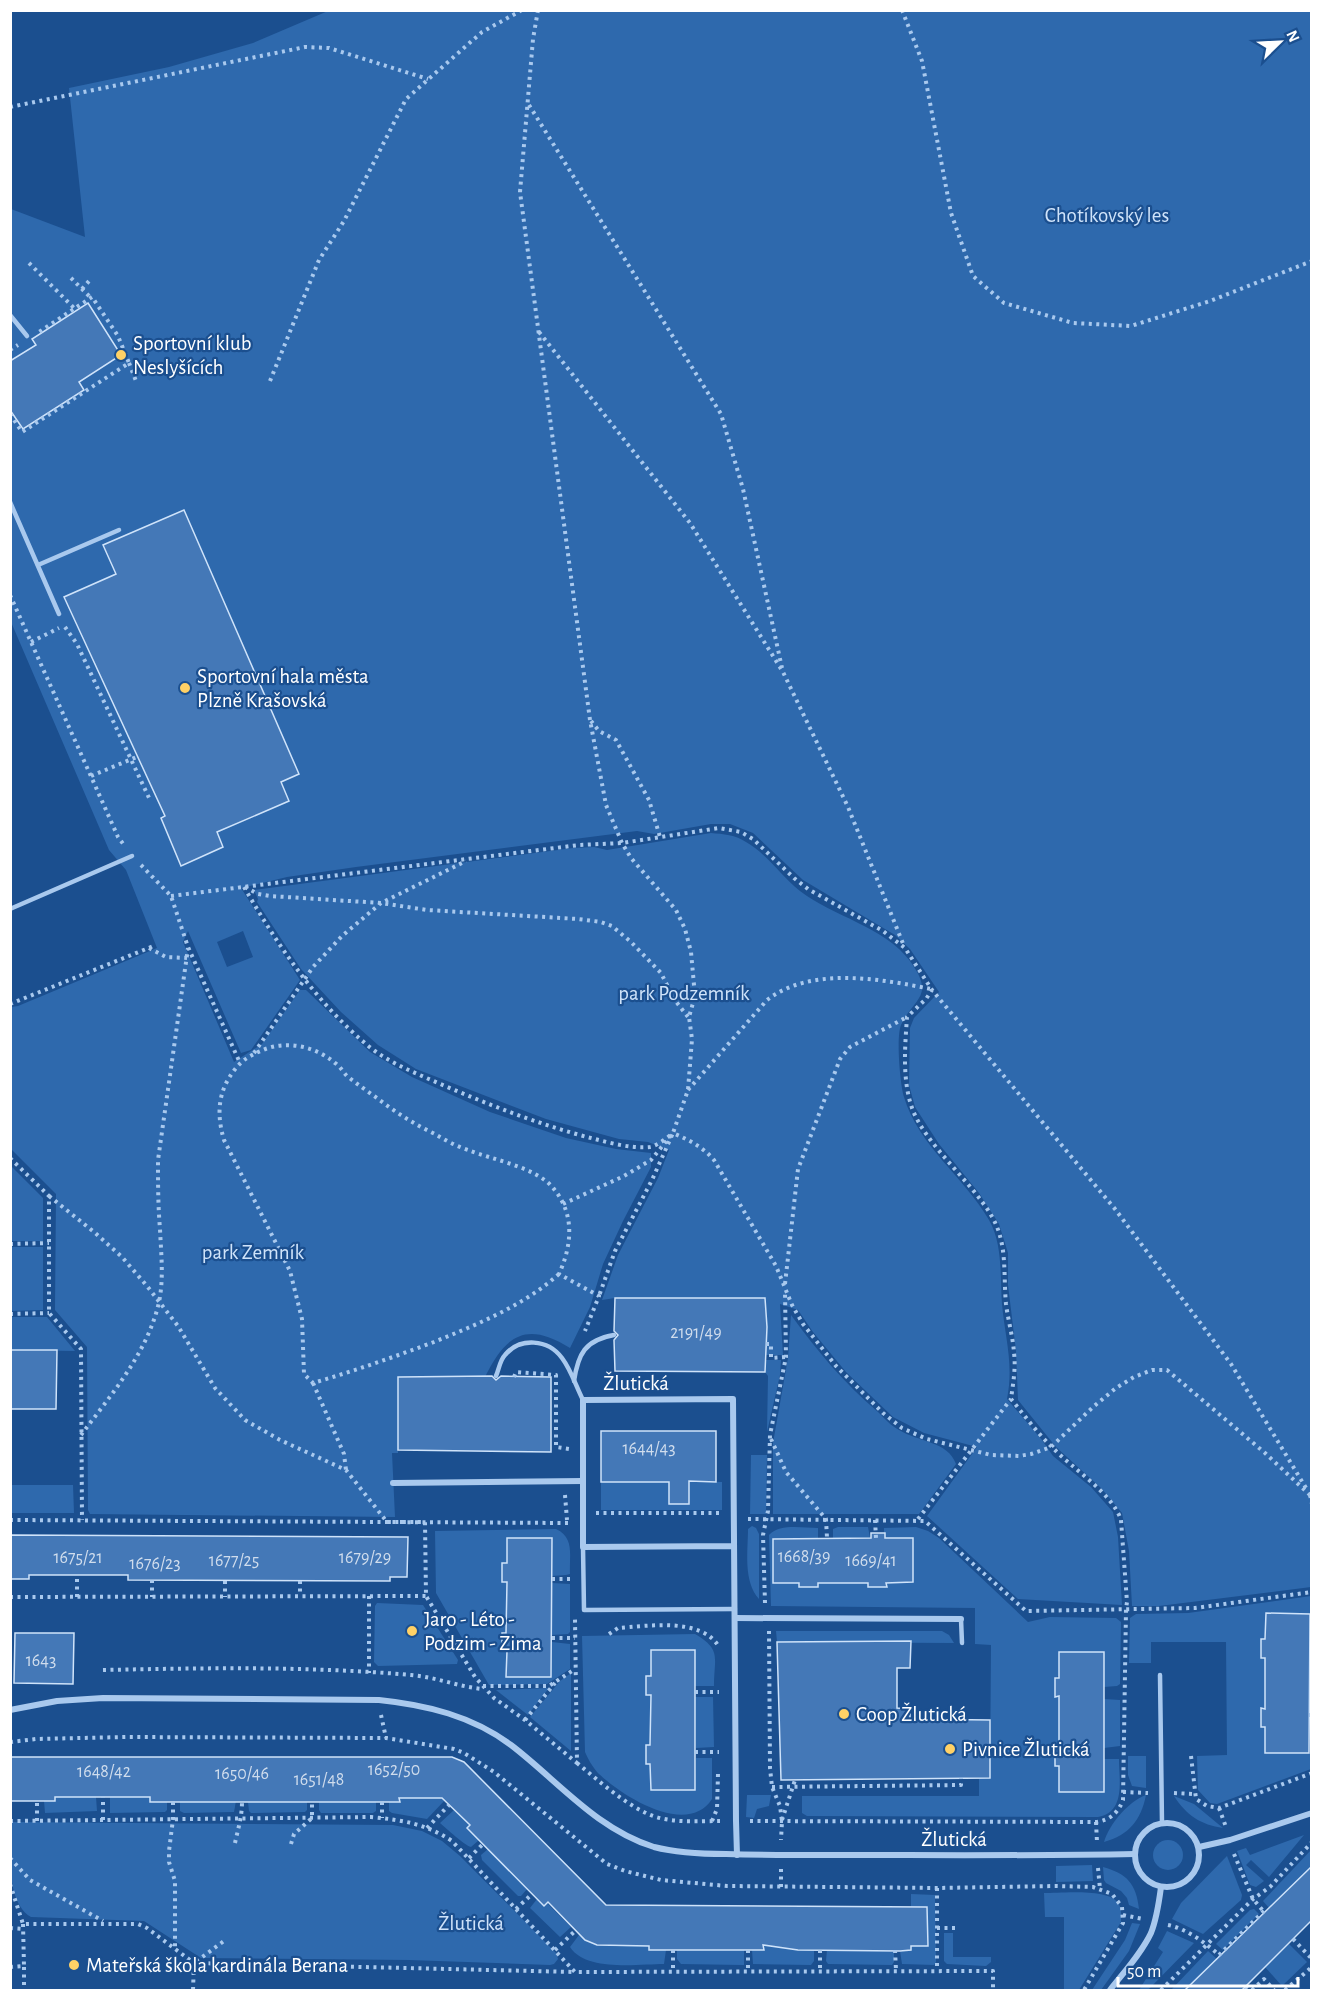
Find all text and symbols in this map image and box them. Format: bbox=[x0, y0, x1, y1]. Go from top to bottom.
north arrow bbox=[1250, 12, 1310, 72]
text: N bbox=[1283, 28, 1302, 45]
park label: Chotíkovský les bbox=[1045, 205, 1169, 226]
place label: Sportovní klub Neslyšících bbox=[133, 333, 251, 378]
marker: Sportovní klub Neslyšících bbox=[114, 348, 128, 362]
place label: Sportovní hala města Plzně Krašovská bbox=[197, 666, 369, 711]
marker: Sportovní hala města Plzně Krašovská bbox=[178, 681, 192, 695]
park label: park Podzemník bbox=[618, 983, 750, 1004]
park label: park Zemník bbox=[202, 1242, 305, 1263]
house number: 2191/49 bbox=[670, 1324, 722, 1342]
street label: Žlutická bbox=[603, 1371, 669, 1394]
house number: 1644/43 bbox=[622, 1440, 676, 1458]
house number: 1668/39 bbox=[778, 1548, 830, 1566]
house number: 1675/21 bbox=[53, 1549, 103, 1567]
house number: 1679/29 bbox=[339, 1549, 391, 1567]
house number: 1677/25 bbox=[209, 1552, 259, 1570]
house number: 1669/41 bbox=[845, 1552, 897, 1570]
house number: 1676/23 bbox=[129, 1555, 181, 1573]
place label: Jaro - Léto - Podzim - Zima bbox=[424, 1609, 542, 1654]
marker: Jaro - Léto - Podzim - Zima bbox=[405, 1624, 419, 1638]
house number: 1643 bbox=[26, 1652, 56, 1670]
place label: Coop Žlutická bbox=[856, 1702, 967, 1725]
marker: Coop Žlutická bbox=[837, 1707, 851, 1721]
place label: Pivnice Žlutická bbox=[962, 1737, 1090, 1760]
marker: Pivnice Žlutická bbox=[943, 1742, 957, 1756]
house number: 1652/50 bbox=[368, 1761, 420, 1779]
house number: 1648/42 bbox=[77, 1763, 131, 1781]
house number: 1650/46 bbox=[215, 1765, 269, 1783]
house number: 1651/48 bbox=[294, 1771, 344, 1789]
street label: Žlutická bbox=[921, 1827, 987, 1850]
park label: Žlutická bbox=[438, 1911, 504, 1934]
scale bar bbox=[1118, 1950, 1298, 1988]
place label: Mateřská škola kardinála Berana bbox=[86, 1955, 349, 1976]
marker: Mateřská škola kardinála Berana bbox=[67, 1958, 81, 1972]
text: 50 m bbox=[1127, 1963, 1161, 1981]

